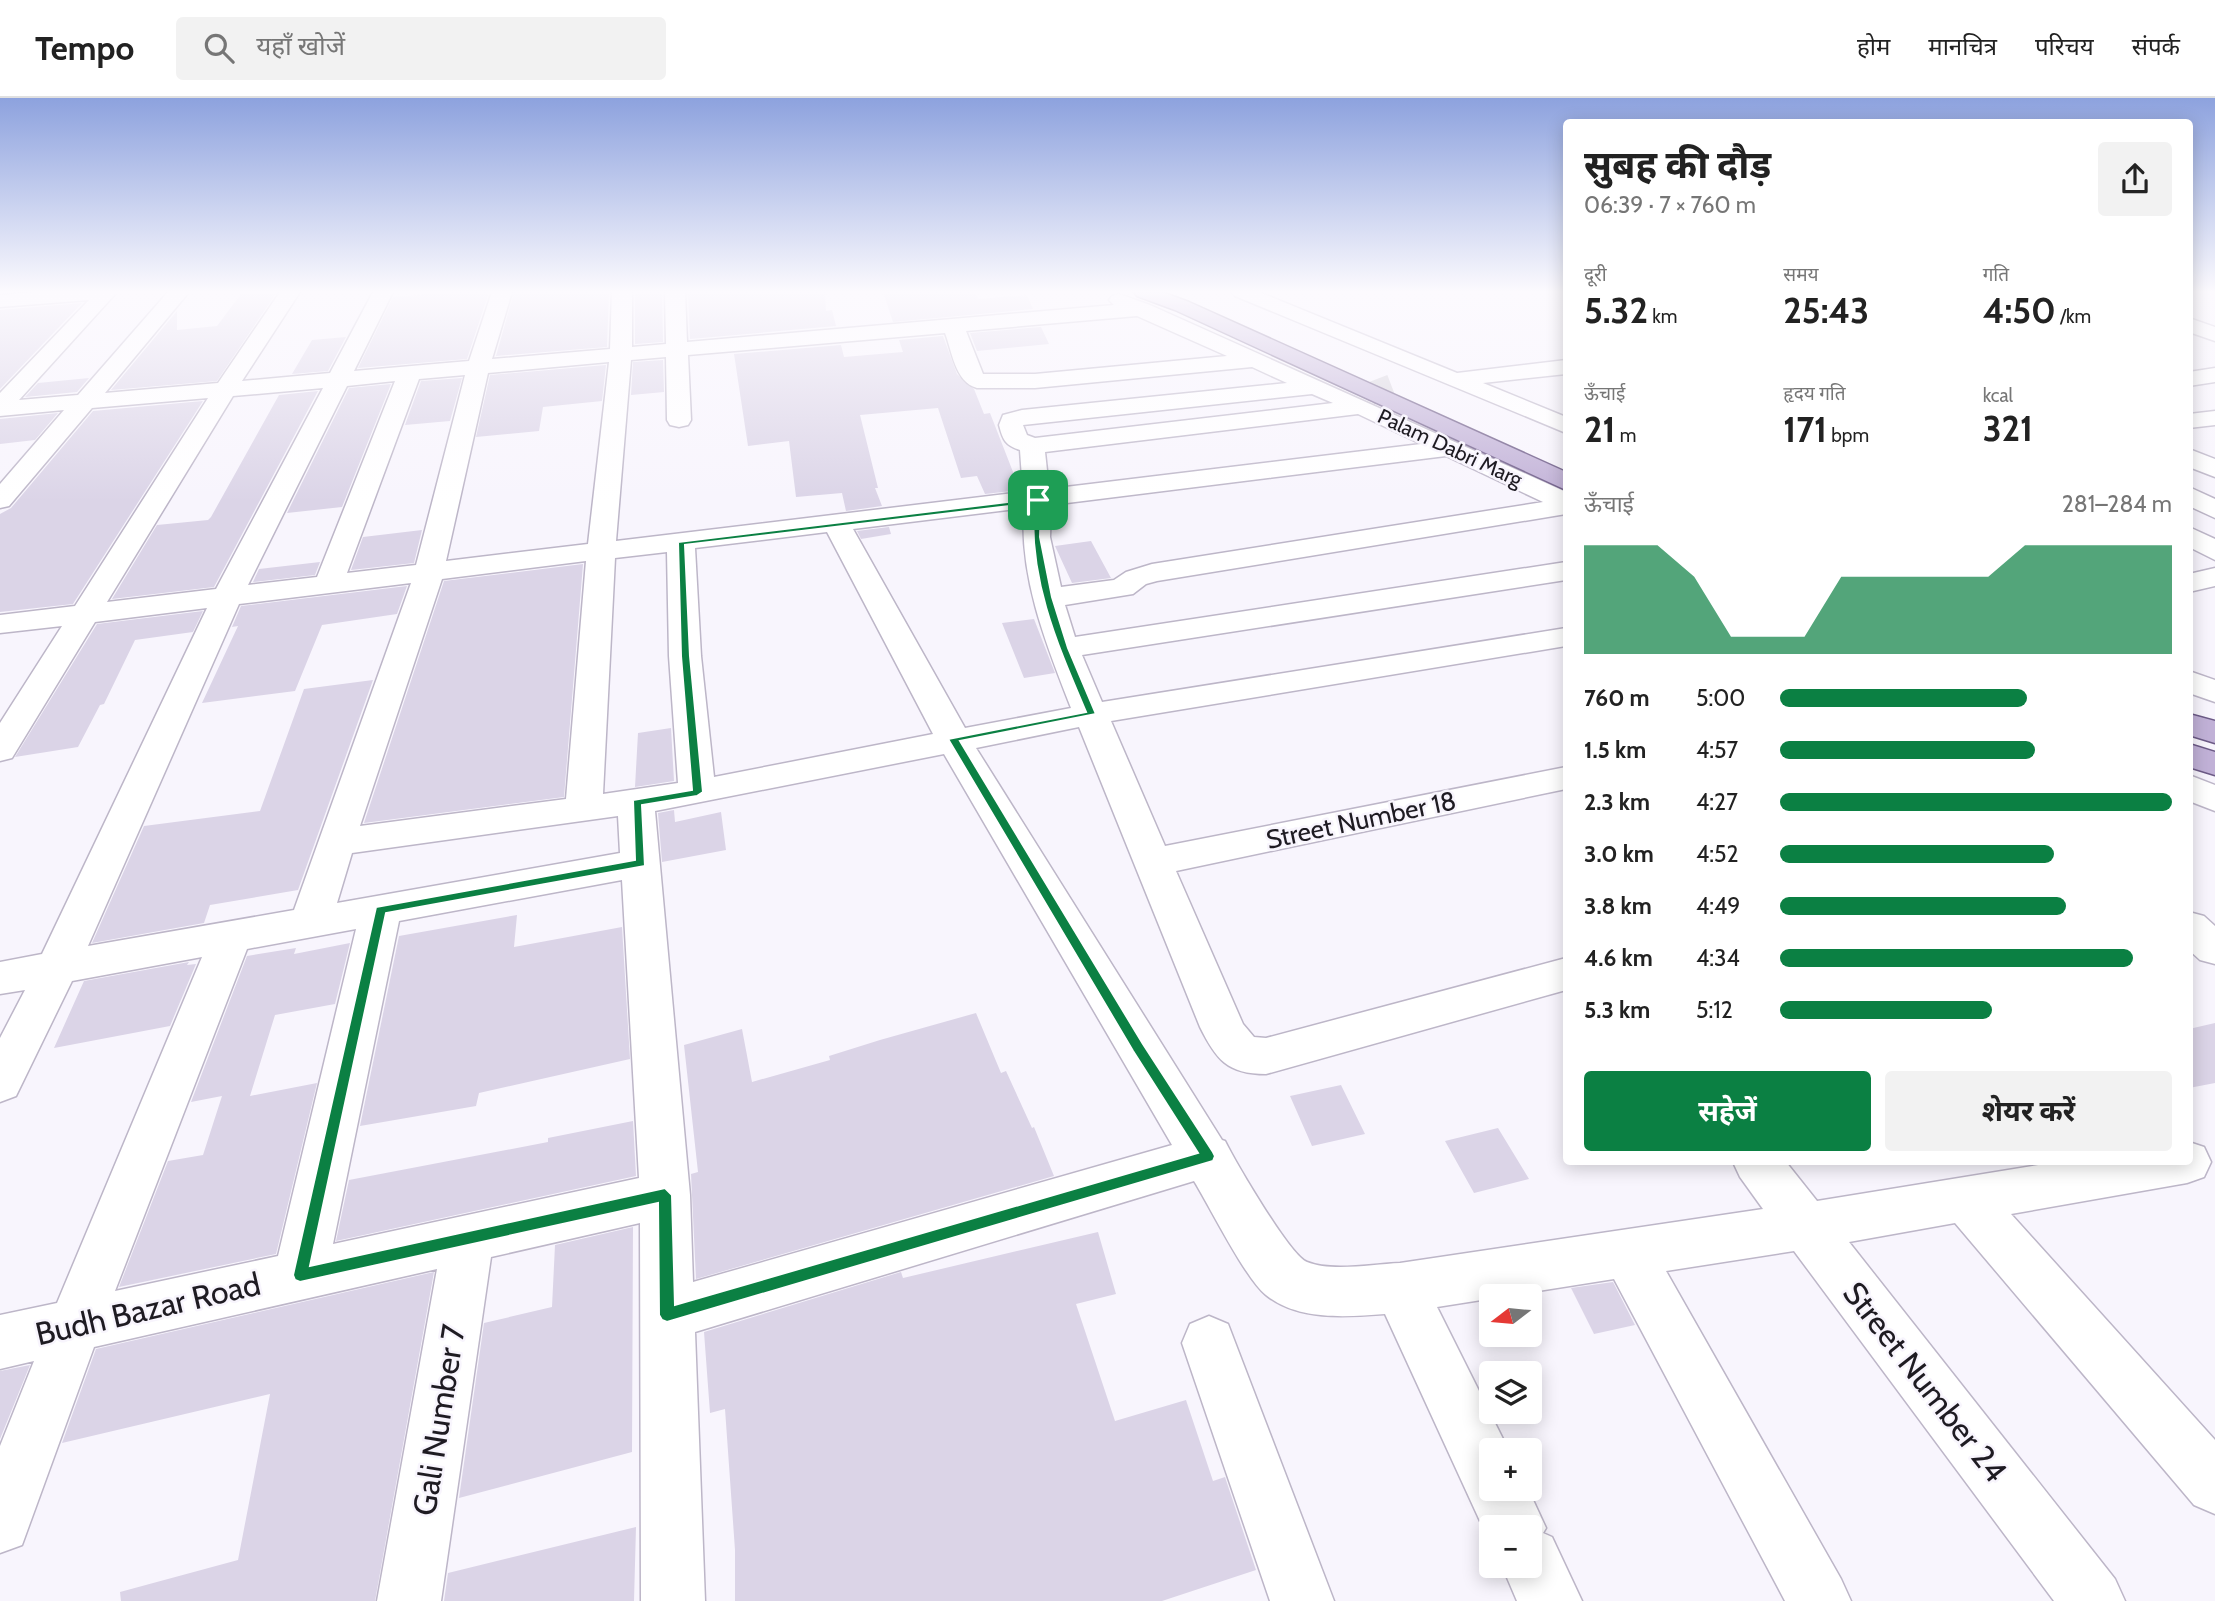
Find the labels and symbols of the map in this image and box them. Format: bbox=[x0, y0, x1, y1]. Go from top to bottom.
street label: Palam Dabri Marg bbox=[1374, 403, 1527, 492]
pin bbox=[1008, 470, 1068, 530]
street label: Street Number 18 bbox=[1263, 784, 1459, 856]
street label: Budh Bazar Road bbox=[32, 1264, 264, 1353]
street label: Street Number 24 bbox=[1835, 1274, 2016, 1490]
north arrow bbox=[1479, 1284, 1542, 1348]
street label: Gali Number 7 bbox=[404, 1322, 473, 1518]

